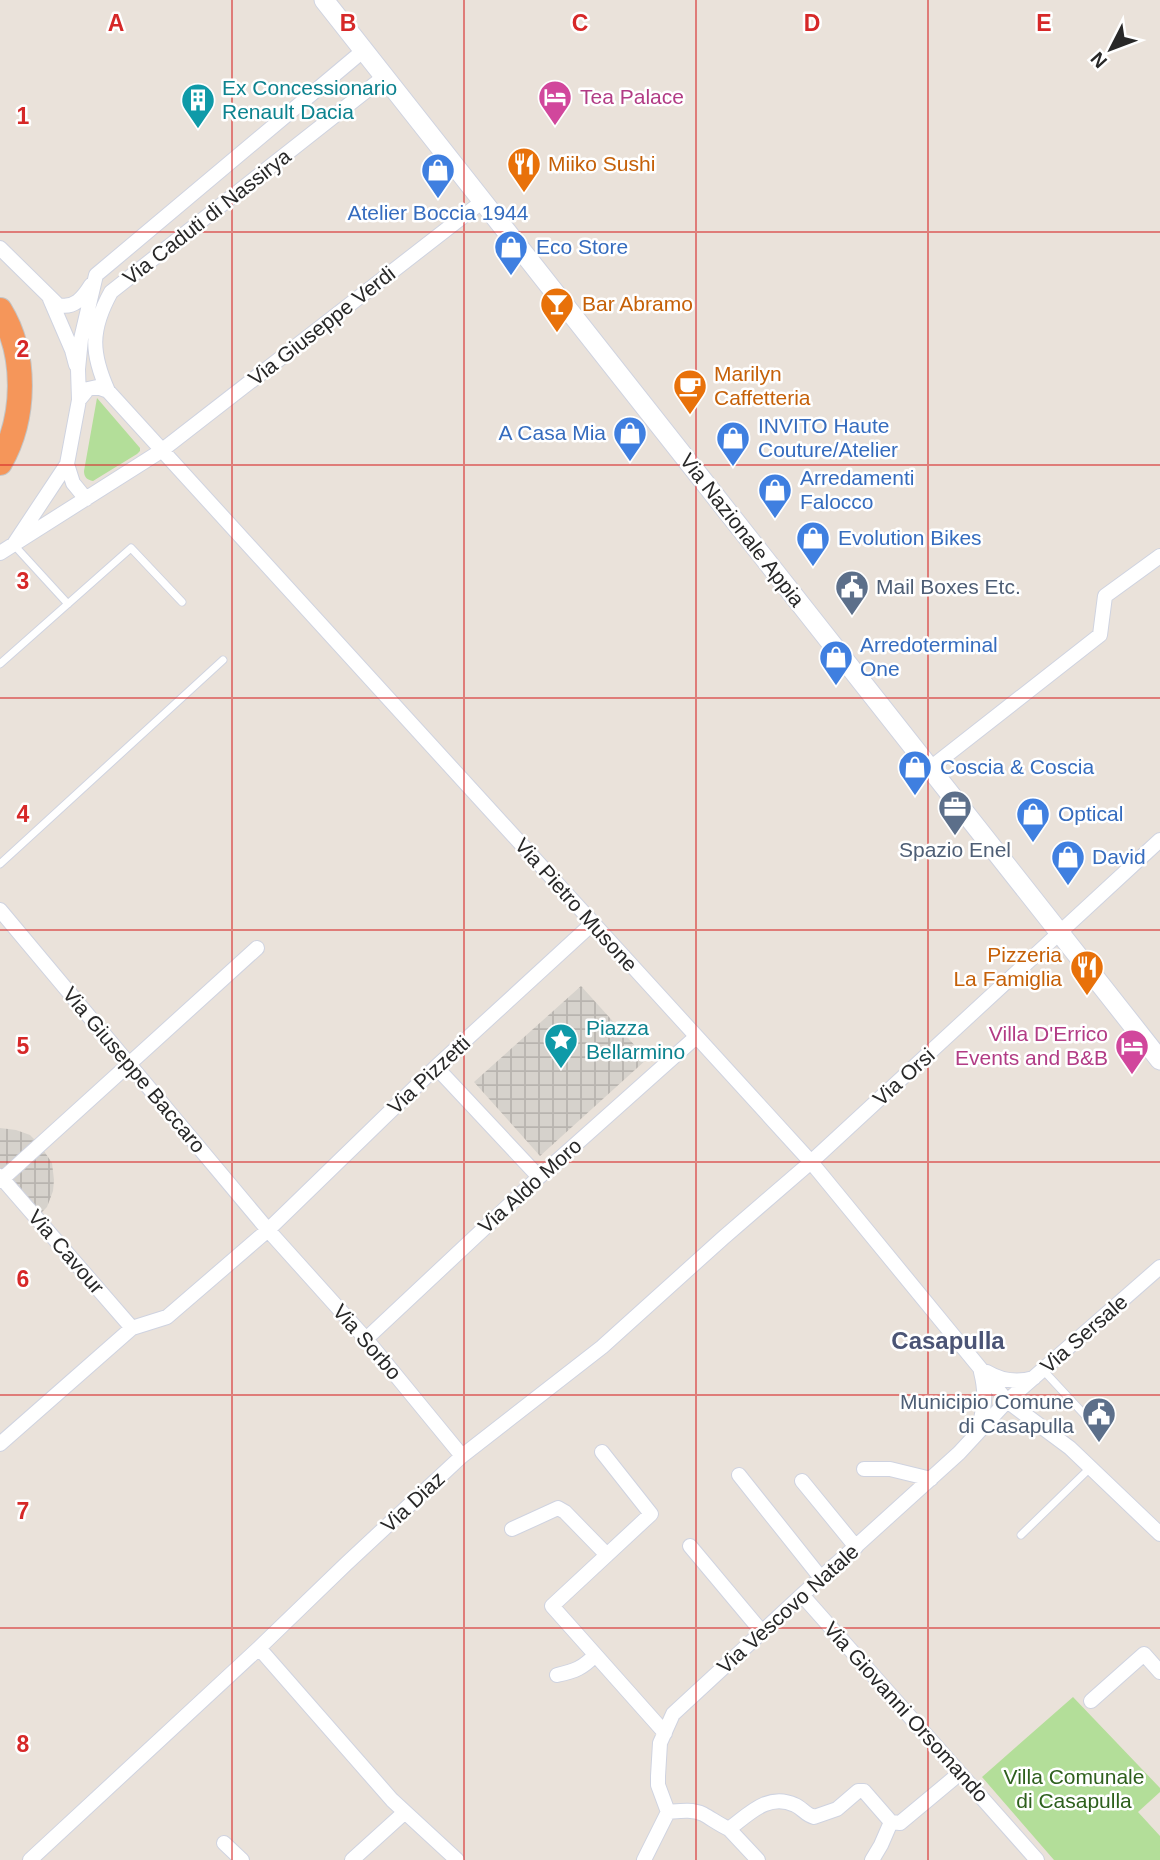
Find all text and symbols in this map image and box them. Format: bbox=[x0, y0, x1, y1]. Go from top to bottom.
text: A bbox=[108, 10, 124, 36]
text: B bbox=[340, 10, 356, 36]
text: C bbox=[572, 10, 588, 36]
text: D bbox=[804, 10, 820, 36]
text: E bbox=[1036, 10, 1052, 36]
north arrow bbox=[1076, 14, 1146, 84]
text: N bbox=[1086, 48, 1111, 72]
place label: Ex Concessionario Renault Dacia bbox=[222, 76, 397, 123]
hotel icon: Tea Palace bbox=[536, 78, 574, 127]
building icon: Ex Concessionario Renault Dacia bbox=[179, 81, 217, 130]
place label: Tea Palace bbox=[580, 85, 684, 108]
text: 1 bbox=[17, 103, 30, 129]
street label: Via Caduti di Nassirya bbox=[118, 144, 295, 289]
restaurant icon: Miiko Sushi bbox=[505, 145, 543, 194]
shop icon: Atelier Boccia 1944 bbox=[419, 151, 457, 200]
place label: Miiko Sushi bbox=[548, 152, 655, 175]
place label: Atelier Boccia 1944 bbox=[348, 201, 529, 224]
shop icon: Eco Store bbox=[492, 228, 530, 277]
place label: Eco Store bbox=[536, 235, 628, 258]
street label: Via Giuseppe Verdi bbox=[244, 261, 399, 390]
bar icon: Bar Abramo bbox=[538, 285, 576, 334]
place label: Bar Abramo bbox=[582, 292, 693, 315]
text: 2 bbox=[17, 336, 29, 362]
place label: Marilyn Caffetteria bbox=[714, 362, 811, 409]
cafe icon: Marilyn Caffetteria bbox=[671, 367, 709, 416]
shop icon: A Casa Mia bbox=[611, 414, 649, 463]
place label: INVITO Haute Couture/Atelier bbox=[758, 414, 898, 461]
shop icon: INVITO Haute Couture/Atelier bbox=[714, 419, 752, 468]
place label: A Casa Mia bbox=[499, 421, 606, 444]
street label: Via Nazionale Appia bbox=[676, 449, 809, 611]
place label: Arredamenti Falocco bbox=[800, 466, 914, 513]
shop icon: Arredamenti Falocco bbox=[756, 471, 794, 520]
shop icon: Evolution Bikes bbox=[794, 519, 832, 568]
place label: Evolution Bikes bbox=[838, 526, 982, 549]
text: 3 bbox=[17, 568, 29, 594]
public building icon: Mail Boxes Etc. bbox=[833, 568, 871, 617]
place label: Mail Boxes Etc. bbox=[876, 575, 1021, 598]
place label: Arredoterminal One bbox=[860, 633, 998, 680]
shop icon: Arredoterminal One bbox=[817, 638, 855, 687]
shop icon: Coscia & Coscia bbox=[896, 748, 934, 797]
place label: Coscia & Coscia bbox=[940, 755, 1094, 778]
office icon: Spazio Enel bbox=[936, 788, 974, 837]
shop icon: Optical bbox=[1014, 795, 1052, 844]
text: 4 bbox=[17, 801, 30, 827]
place label: Optical bbox=[1058, 802, 1123, 825]
street label: Via Pietro Musone bbox=[511, 833, 642, 976]
place label: Spazio Enel bbox=[899, 838, 1011, 861]
shop icon: David bbox=[1049, 838, 1087, 887]
place label: David bbox=[1092, 845, 1146, 868]
place label: Pizzeria La Famiglia bbox=[953, 943, 1062, 990]
restaurant icon: Pizzeria La Famiglia bbox=[1068, 948, 1106, 997]
street label: Via Giuseppe Baccaro bbox=[59, 982, 210, 1157]
place label: Piazza Bellarmino bbox=[586, 1016, 685, 1063]
place icon: Piazza Bellarmino bbox=[542, 1021, 580, 1070]
place label: Villa D'Errico Events and B&B bbox=[955, 1022, 1108, 1069]
hotel icon: Villa D'Errico Events and B&B bbox=[1113, 1027, 1151, 1076]
street label: Via Pizzetti bbox=[383, 1031, 474, 1118]
text: 5 bbox=[17, 1033, 30, 1059]
street label: Via Orsi bbox=[868, 1043, 939, 1110]
street label: Via Aldo Moro bbox=[474, 1133, 586, 1238]
street label: Via Cavour bbox=[24, 1205, 109, 1298]
text: 6 bbox=[17, 1266, 29, 1292]
street label: Via Sersale bbox=[1036, 1290, 1132, 1377]
street label: Via Sorbo bbox=[329, 1299, 406, 1384]
district label: Casapulla bbox=[891, 1327, 1005, 1354]
place label: Municipio Comune di Casapulla bbox=[900, 1390, 1074, 1437]
public building icon: Municipio Comune di Casapulla bbox=[1080, 1395, 1118, 1444]
street label: Via Diaz bbox=[376, 1467, 449, 1537]
text: 7 bbox=[17, 1498, 29, 1524]
street label: Via Vescovo Natale bbox=[712, 1539, 863, 1678]
street label: Via Giovanni Orsomando bbox=[819, 1617, 993, 1806]
text: 8 bbox=[17, 1731, 30, 1757]
park label: Villa Comunale di Casapulla bbox=[1004, 1765, 1144, 1812]

